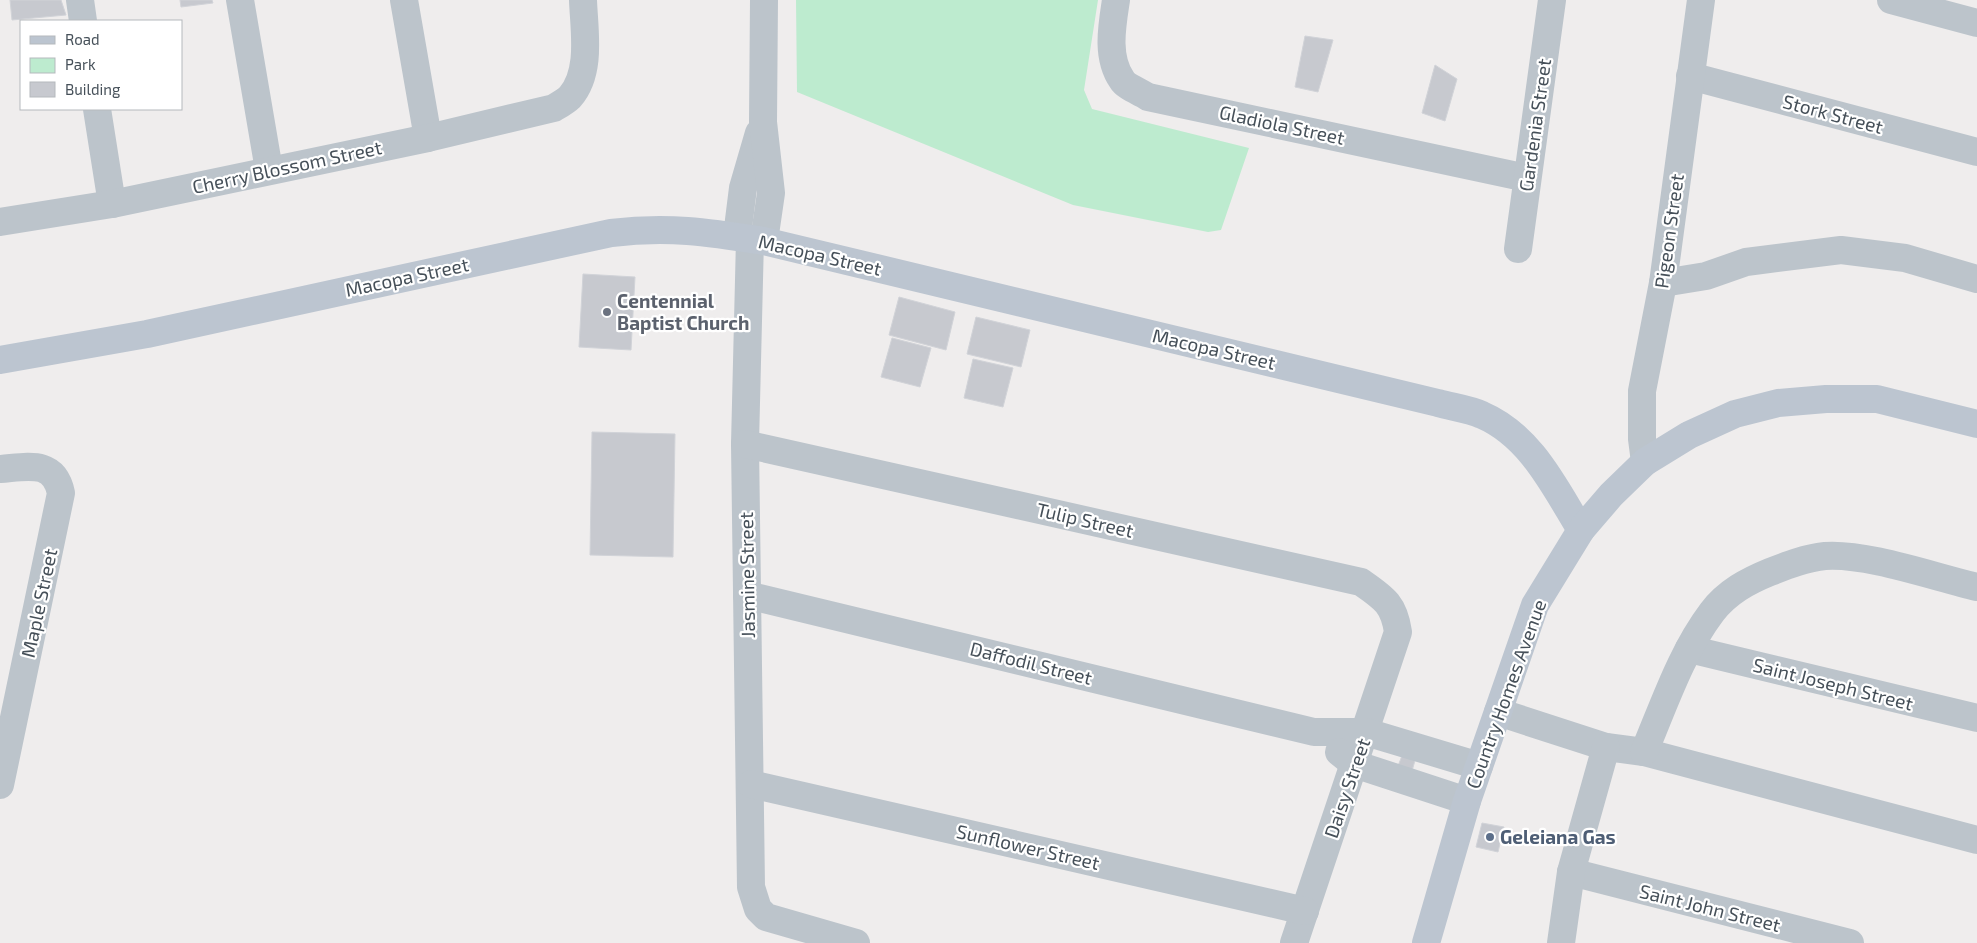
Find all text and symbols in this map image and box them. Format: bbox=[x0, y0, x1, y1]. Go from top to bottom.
legend bbox=[20, 20, 182, 110]
text: Road bbox=[65, 30, 100, 48]
text: Park bbox=[65, 55, 96, 73]
street label: Gardenia Street bbox=[1514, 57, 1555, 193]
text: Building bbox=[65, 80, 121, 98]
street label: Stork Street bbox=[1781, 89, 1886, 138]
street label: Gladiola Street bbox=[1217, 100, 1347, 149]
street label: Cherry Blossom Street bbox=[190, 135, 384, 198]
street label: Pigeon Street bbox=[1649, 172, 1688, 290]
street label: Macopa Street bbox=[756, 229, 884, 280]
street label: Macopa Street bbox=[343, 252, 471, 301]
place label: Centennial Baptist Church bbox=[617, 289, 749, 334]
marker: Centennial Baptist Church bbox=[601, 306, 613, 318]
street label: Macopa Street bbox=[1150, 323, 1278, 374]
street label: Tulip Street bbox=[1034, 497, 1136, 542]
street label: Jasmine Street bbox=[734, 512, 759, 638]
street label: Maple Street bbox=[16, 546, 61, 660]
street label: Country Homes Avenue bbox=[1461, 596, 1550, 792]
street label: Daffodil Street bbox=[968, 636, 1095, 689]
street label: Saint Joseph Street bbox=[1751, 652, 1916, 715]
street label: Daisy Street bbox=[1319, 735, 1374, 841]
street label: Sunflower Street bbox=[954, 819, 1102, 874]
place label: Geleiana Gas bbox=[1500, 825, 1616, 848]
marker: Geleiana Gas bbox=[1484, 831, 1496, 843]
street label: Saint John Street bbox=[1637, 879, 1783, 936]

